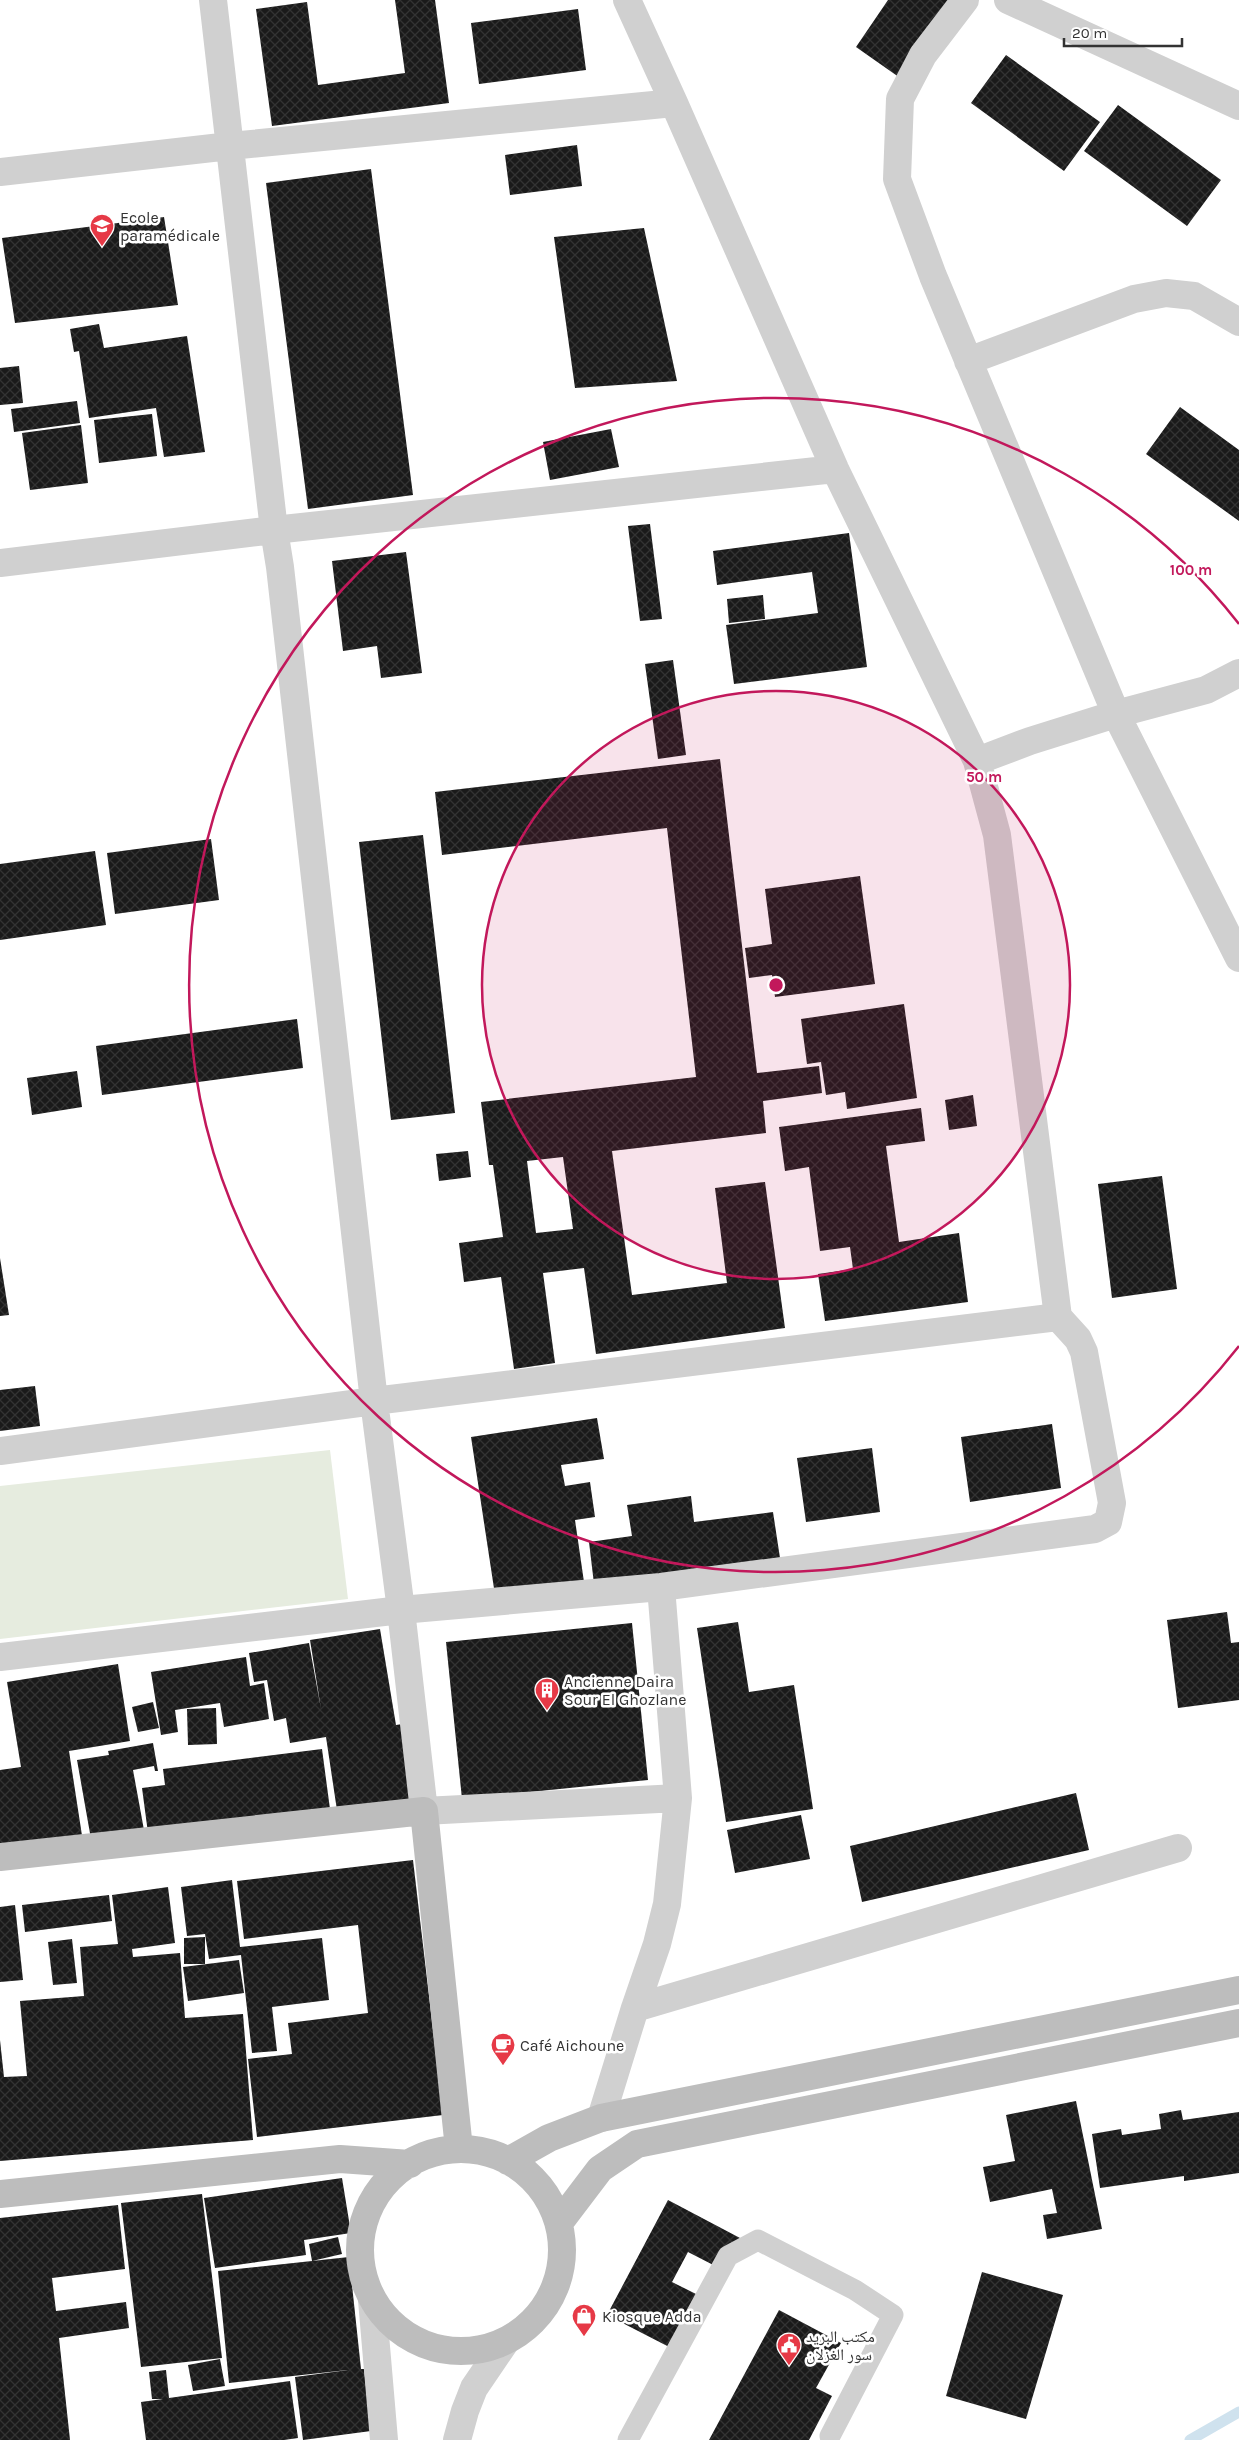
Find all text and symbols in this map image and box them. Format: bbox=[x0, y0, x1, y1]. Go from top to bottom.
scale bar bbox=[1064, 15, 1182, 47]
text: 20 m bbox=[1072, 24, 1107, 42]
place label: Ecole paramédicale bbox=[120, 208, 220, 245]
school or university icon: Ecole paramédicale bbox=[89, 213, 115, 247]
text: 100 m bbox=[1170, 561, 1212, 579]
text: 50 m bbox=[966, 768, 1002, 786]
centre of rings bbox=[767, 976, 785, 994]
place label: Ancienne Daira Sour El Ghozlane bbox=[564, 1672, 686, 1709]
building icon: Ancienne Daira Sour El Ghozlane bbox=[534, 1677, 560, 1711]
cafe icon: Café Aichoune bbox=[490, 2032, 516, 2066]
place label: Café Aichoune bbox=[520, 2036, 624, 2055]
shop icon: Kiosque Adda bbox=[571, 2303, 597, 2337]
place label: Kiosque Adda bbox=[602, 2307, 702, 2326]
place label: مكتب البريد سور الغزلان bbox=[806, 2327, 875, 2365]
public building icon: مكتب البريد سور الغزلان bbox=[776, 2332, 802, 2366]

